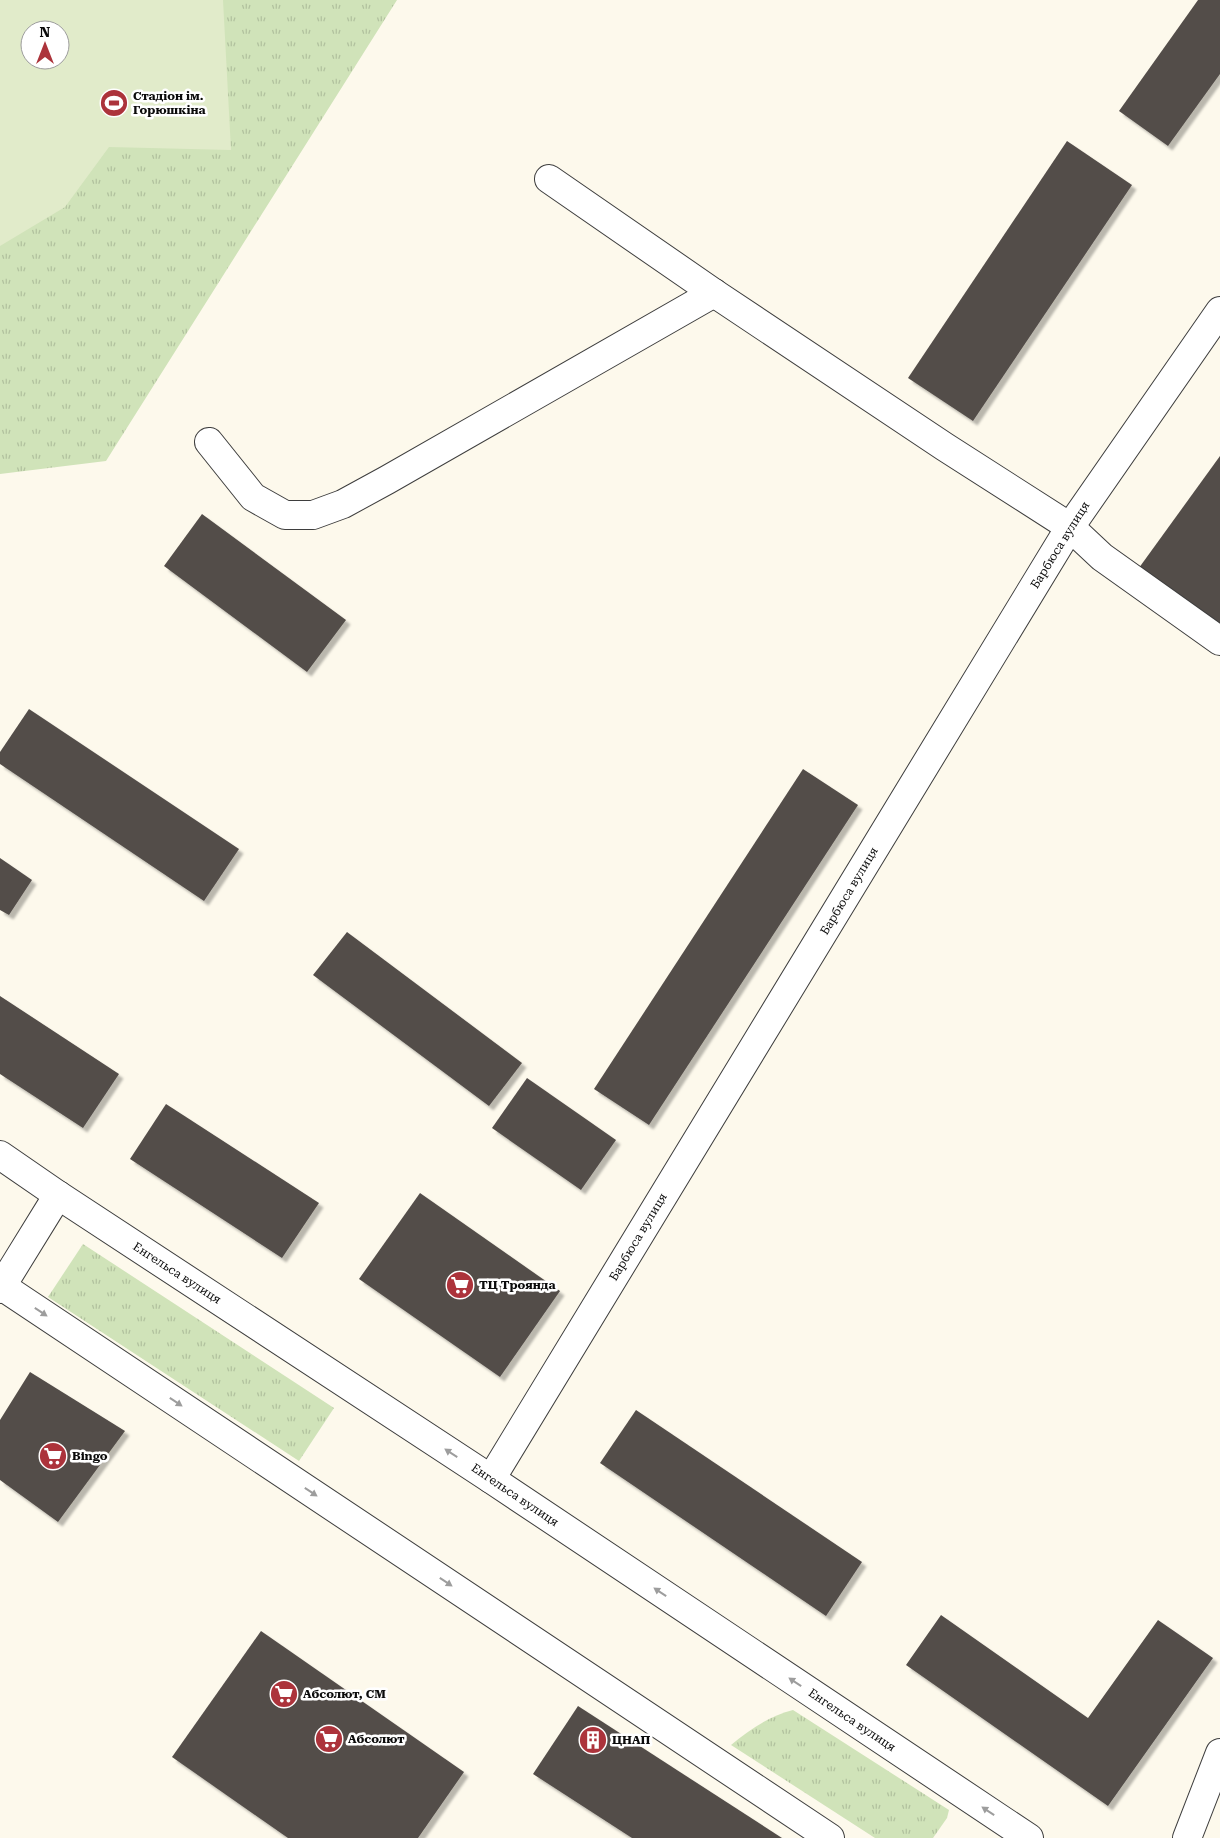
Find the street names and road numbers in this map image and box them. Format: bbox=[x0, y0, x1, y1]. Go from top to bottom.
street label: Барбюса вулиця bbox=[1028, 499, 1092, 591]
street label: Барбюса вулиця bbox=[817, 844, 881, 937]
street label: Барбюса вулиця bbox=[606, 1190, 670, 1283]
street label: Енгельса вулиця bbox=[130, 1239, 224, 1307]
street label: Енгельса вулиця bbox=[469, 1461, 561, 1529]
street label: Енгельса вулиця bbox=[806, 1686, 898, 1754]

